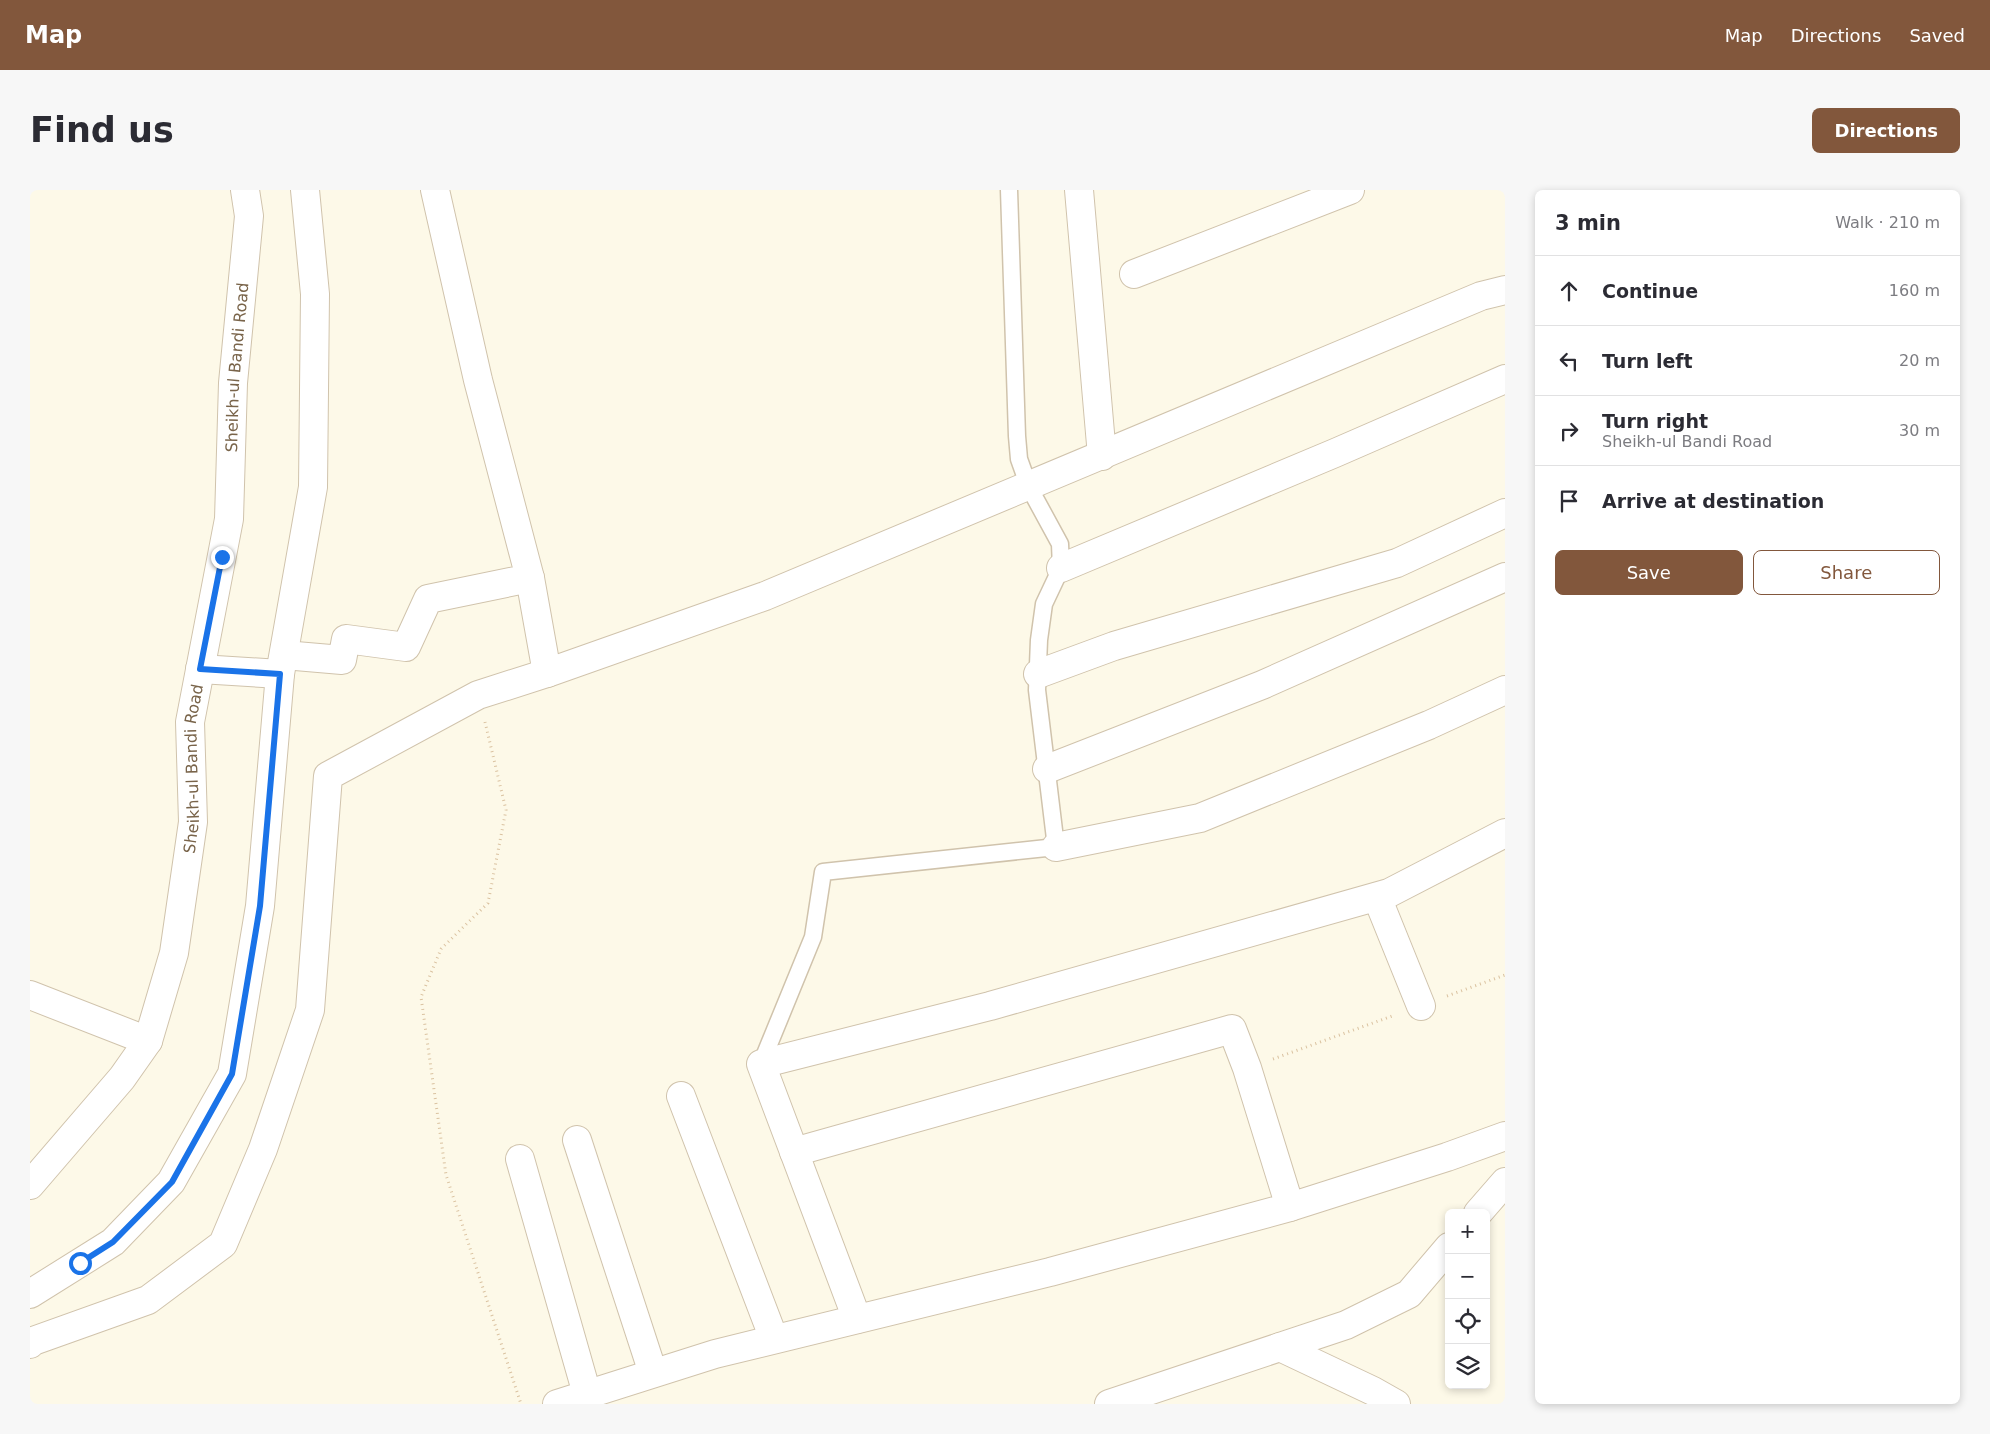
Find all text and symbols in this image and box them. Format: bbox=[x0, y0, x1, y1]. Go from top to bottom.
text: Map bbox=[25, 21, 82, 49]
text: Map bbox=[1725, 25, 1763, 46]
text: Directions bbox=[1791, 25, 1881, 46]
text: Saved bbox=[1909, 25, 1965, 46]
button: Directions bbox=[1812, 108, 1960, 153]
text: Find us bbox=[30, 110, 174, 150]
text: 3 min bbox=[1555, 211, 1621, 235]
text: Walk · 210 m bbox=[1835, 213, 1940, 232]
icon: ahead bbox=[1555, 277, 1583, 305]
text: Continue bbox=[1602, 280, 1698, 302]
text: 160 m bbox=[1889, 281, 1940, 300]
street label: Sheikh-ul Bandi Road bbox=[222, 282, 253, 453]
icon: left bbox=[1555, 347, 1583, 375]
text: Turn left bbox=[1602, 350, 1693, 372]
text: 20 m bbox=[1899, 351, 1940, 370]
text: Turn right bbox=[1602, 410, 1708, 432]
icon: right bbox=[1555, 417, 1583, 445]
text: 30 m bbox=[1899, 421, 1940, 440]
text: Sheikh-ul Bandi Road bbox=[1602, 432, 1772, 451]
icon: arrive bbox=[1555, 487, 1583, 515]
text: Arrive at destination bbox=[1602, 490, 1824, 512]
route end bbox=[211, 546, 234, 569]
button: Save bbox=[1555, 550, 1743, 595]
button: Share bbox=[1753, 550, 1940, 595]
street label: Sheikh-ul Bandi Road bbox=[180, 682, 207, 855]
map controls bbox=[1445, 1209, 1490, 1389]
button: + bbox=[1445, 1209, 1490, 1254]
route start bbox=[69, 1252, 92, 1275]
button: − bbox=[1445, 1254, 1490, 1299]
button: locate bbox=[1445, 1299, 1490, 1344]
button: layers bbox=[1445, 1344, 1490, 1389]

